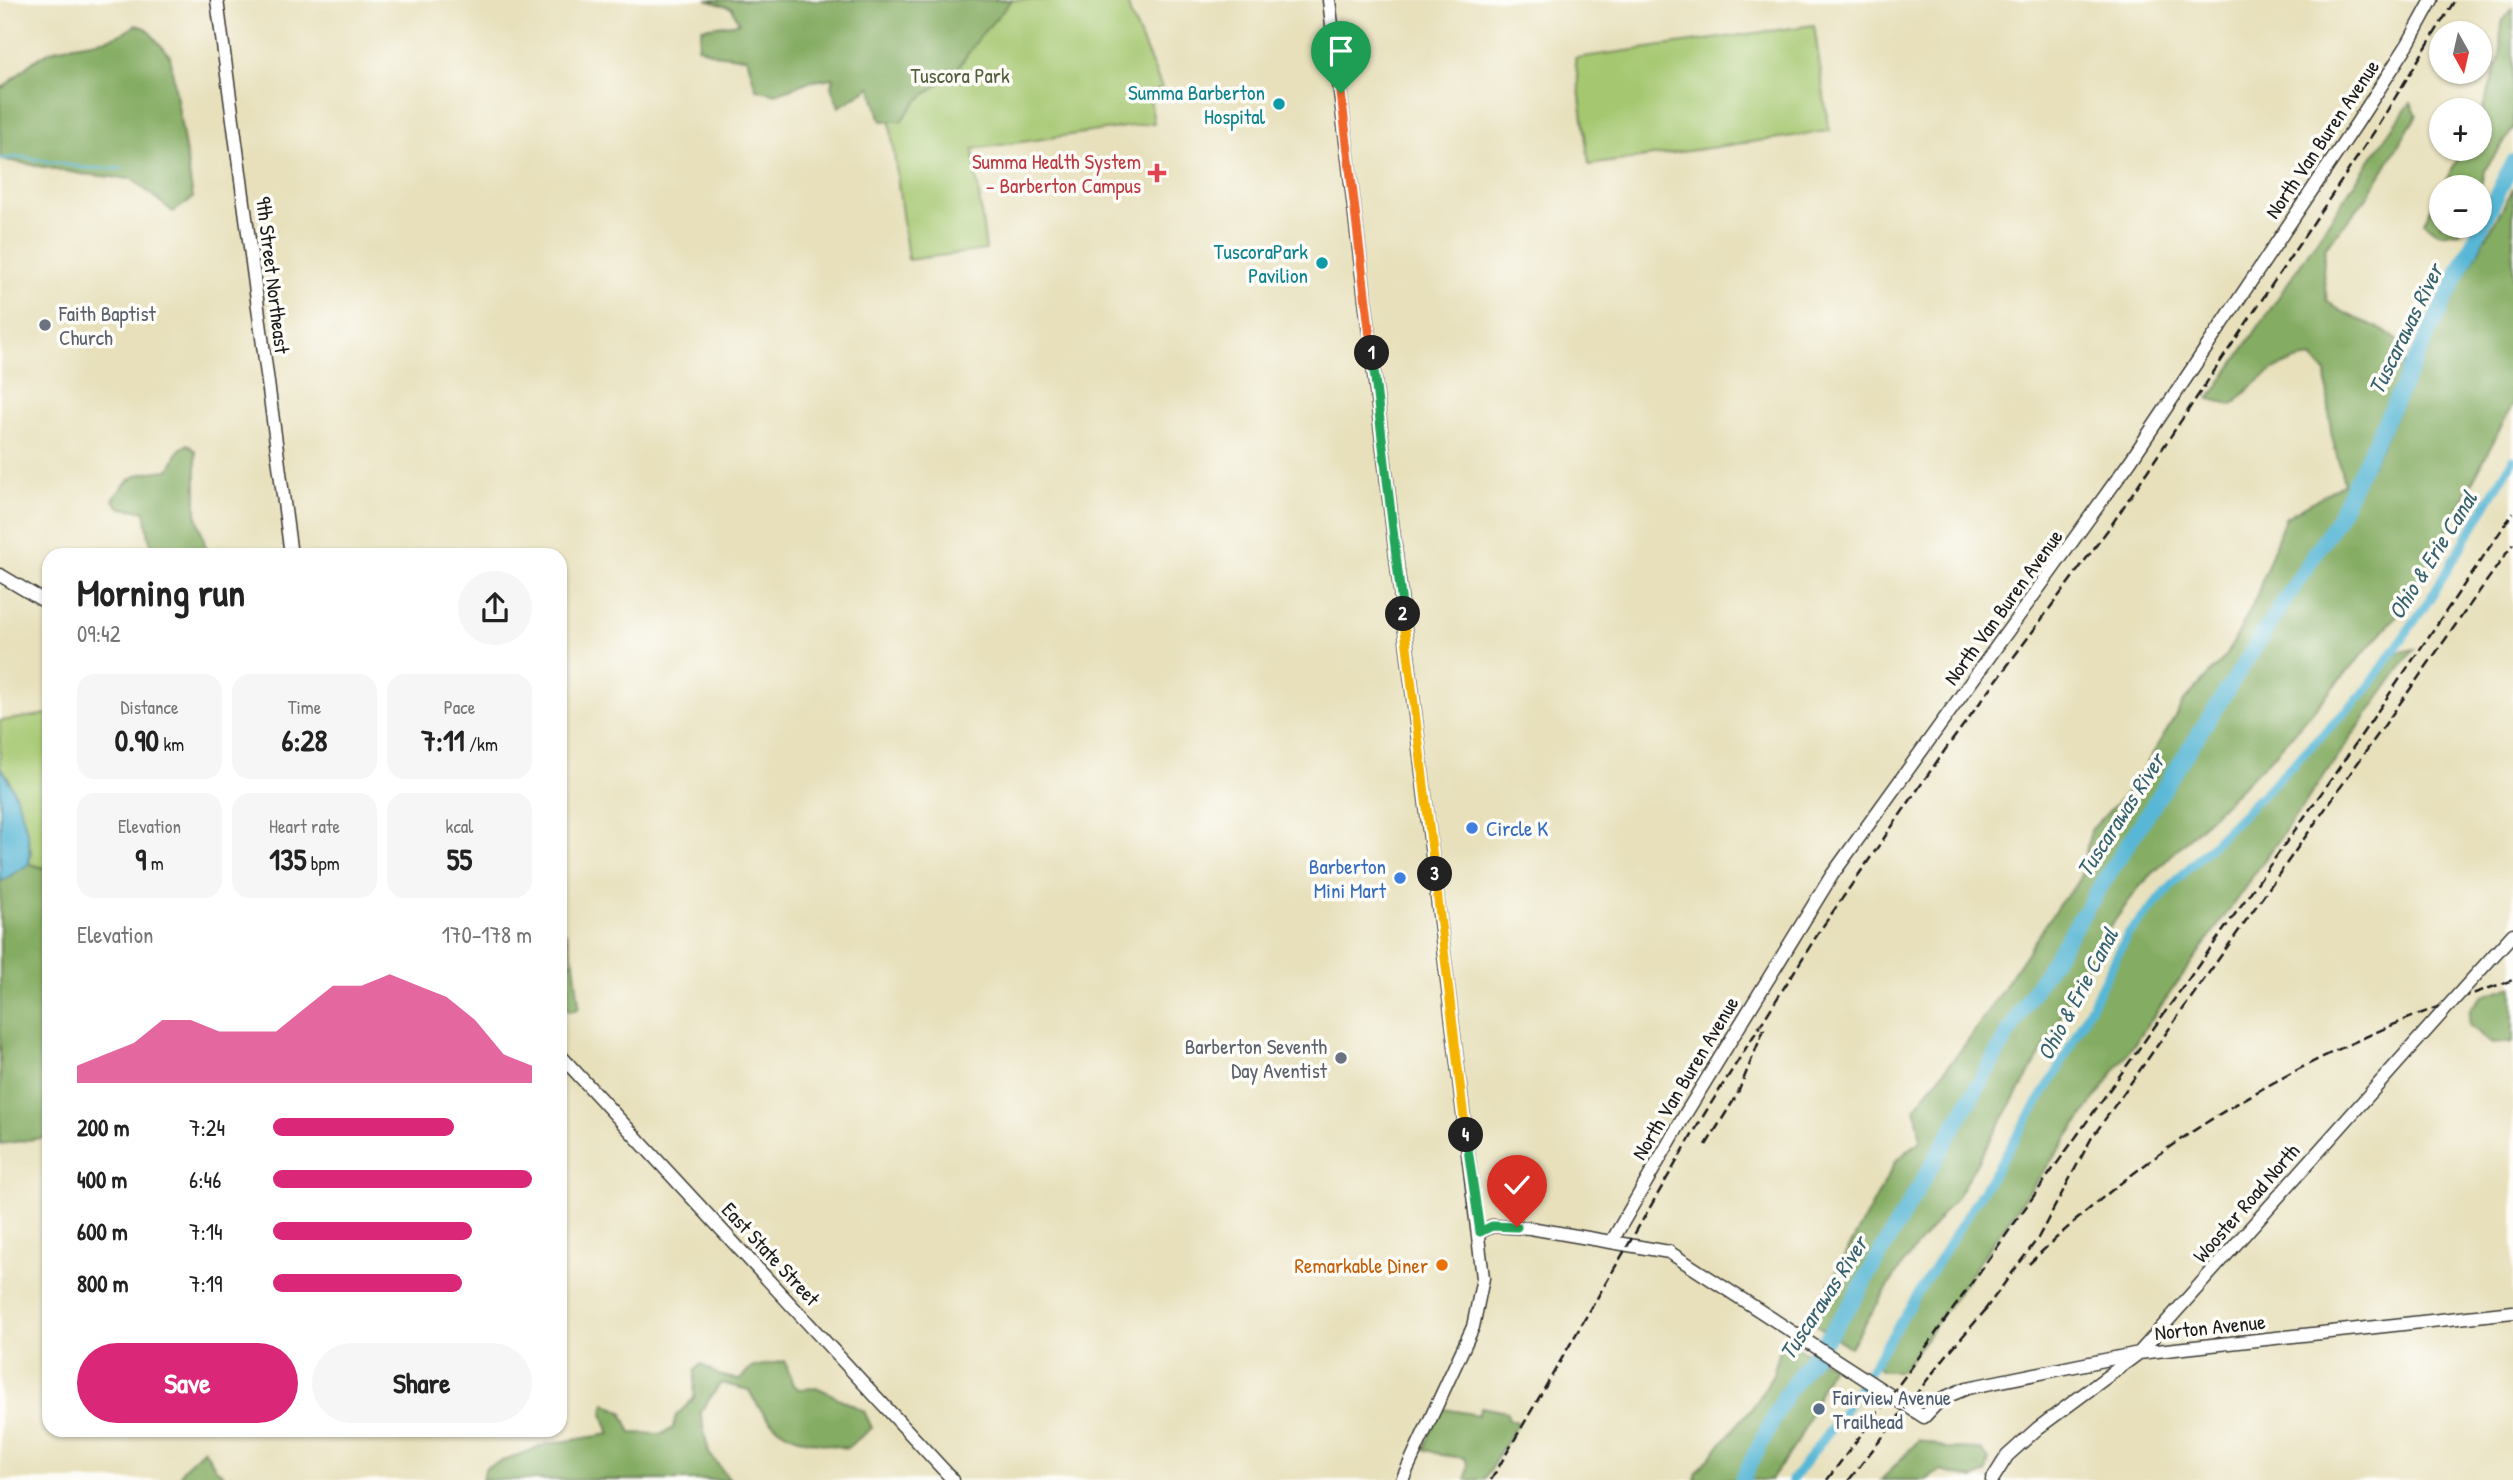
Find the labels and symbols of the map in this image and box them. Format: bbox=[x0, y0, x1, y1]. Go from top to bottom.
pin bbox=[1311, 21, 1371, 93]
north arrow bbox=[2429, 21, 2492, 84]
street label: North Van Buren Avenue bbox=[2258, 54, 2386, 224]
park label: Tuscora Park bbox=[910, 61, 1010, 90]
place label: Summa Barberton Hospital bbox=[1128, 78, 1265, 131]
marker: Summa Barberton Hospital bbox=[1271, 96, 1287, 112]
place label: Summa Health System – Barberton Campus bbox=[972, 147, 1141, 200]
marker: Summa Health System – Barberton Campus bbox=[1147, 163, 1167, 183]
street label: 9th Street Northeast bbox=[249, 195, 297, 356]
place label: TuscoraPark Pavilion bbox=[1214, 237, 1308, 290]
marker: TuscoraPark Pavilion bbox=[1314, 255, 1330, 271]
water label: Tuscarawas River bbox=[2360, 256, 2451, 399]
place label: Faith Baptist Church bbox=[58, 299, 157, 352]
marker: Faith Baptist Church bbox=[37, 317, 53, 333]
pin: 1 bbox=[1354, 336, 1390, 370]
water label: Ohio & Erie Canal bbox=[2380, 484, 2484, 625]
street label: North Van Buren Avenue bbox=[1937, 523, 2069, 691]
pin: 2 bbox=[1386, 596, 1420, 632]
water label: Tuscarawas River bbox=[2069, 745, 2173, 883]
place label: Circle K bbox=[1486, 814, 1548, 843]
marker: Circle K bbox=[1464, 820, 1480, 836]
place label: Barberton Mini Mart bbox=[1309, 852, 1387, 905]
pin: 3 bbox=[1418, 856, 1452, 892]
marker: Barberton Mini Mart bbox=[1392, 870, 1408, 886]
water label: Ohio & Erie Canal bbox=[2029, 922, 2125, 1065]
street label: North Van Buren Avenue bbox=[1625, 991, 1745, 1165]
place label: Barberton Seventh Day Aventist bbox=[1185, 1032, 1328, 1085]
marker: Barberton Seventh Day Aventist bbox=[1333, 1050, 1349, 1066]
pin: 4 bbox=[1448, 1118, 1484, 1152]
street label: Wooster Road North bbox=[2186, 1137, 2306, 1269]
pin bbox=[1487, 1155, 1547, 1227]
street label: East State Street bbox=[715, 1196, 827, 1313]
water label: Tuscarawas River bbox=[1772, 1228, 1876, 1366]
place label: Remarkable Diner bbox=[1295, 1251, 1428, 1280]
marker: Remarkable Diner bbox=[1434, 1257, 1450, 1273]
street label: Norton Avenue bbox=[2153, 1307, 2267, 1347]
place label: Fairview Avenue Trailhead bbox=[1832, 1383, 1951, 1436]
marker: Fairview Avenue Trailhead bbox=[1811, 1401, 1827, 1417]

